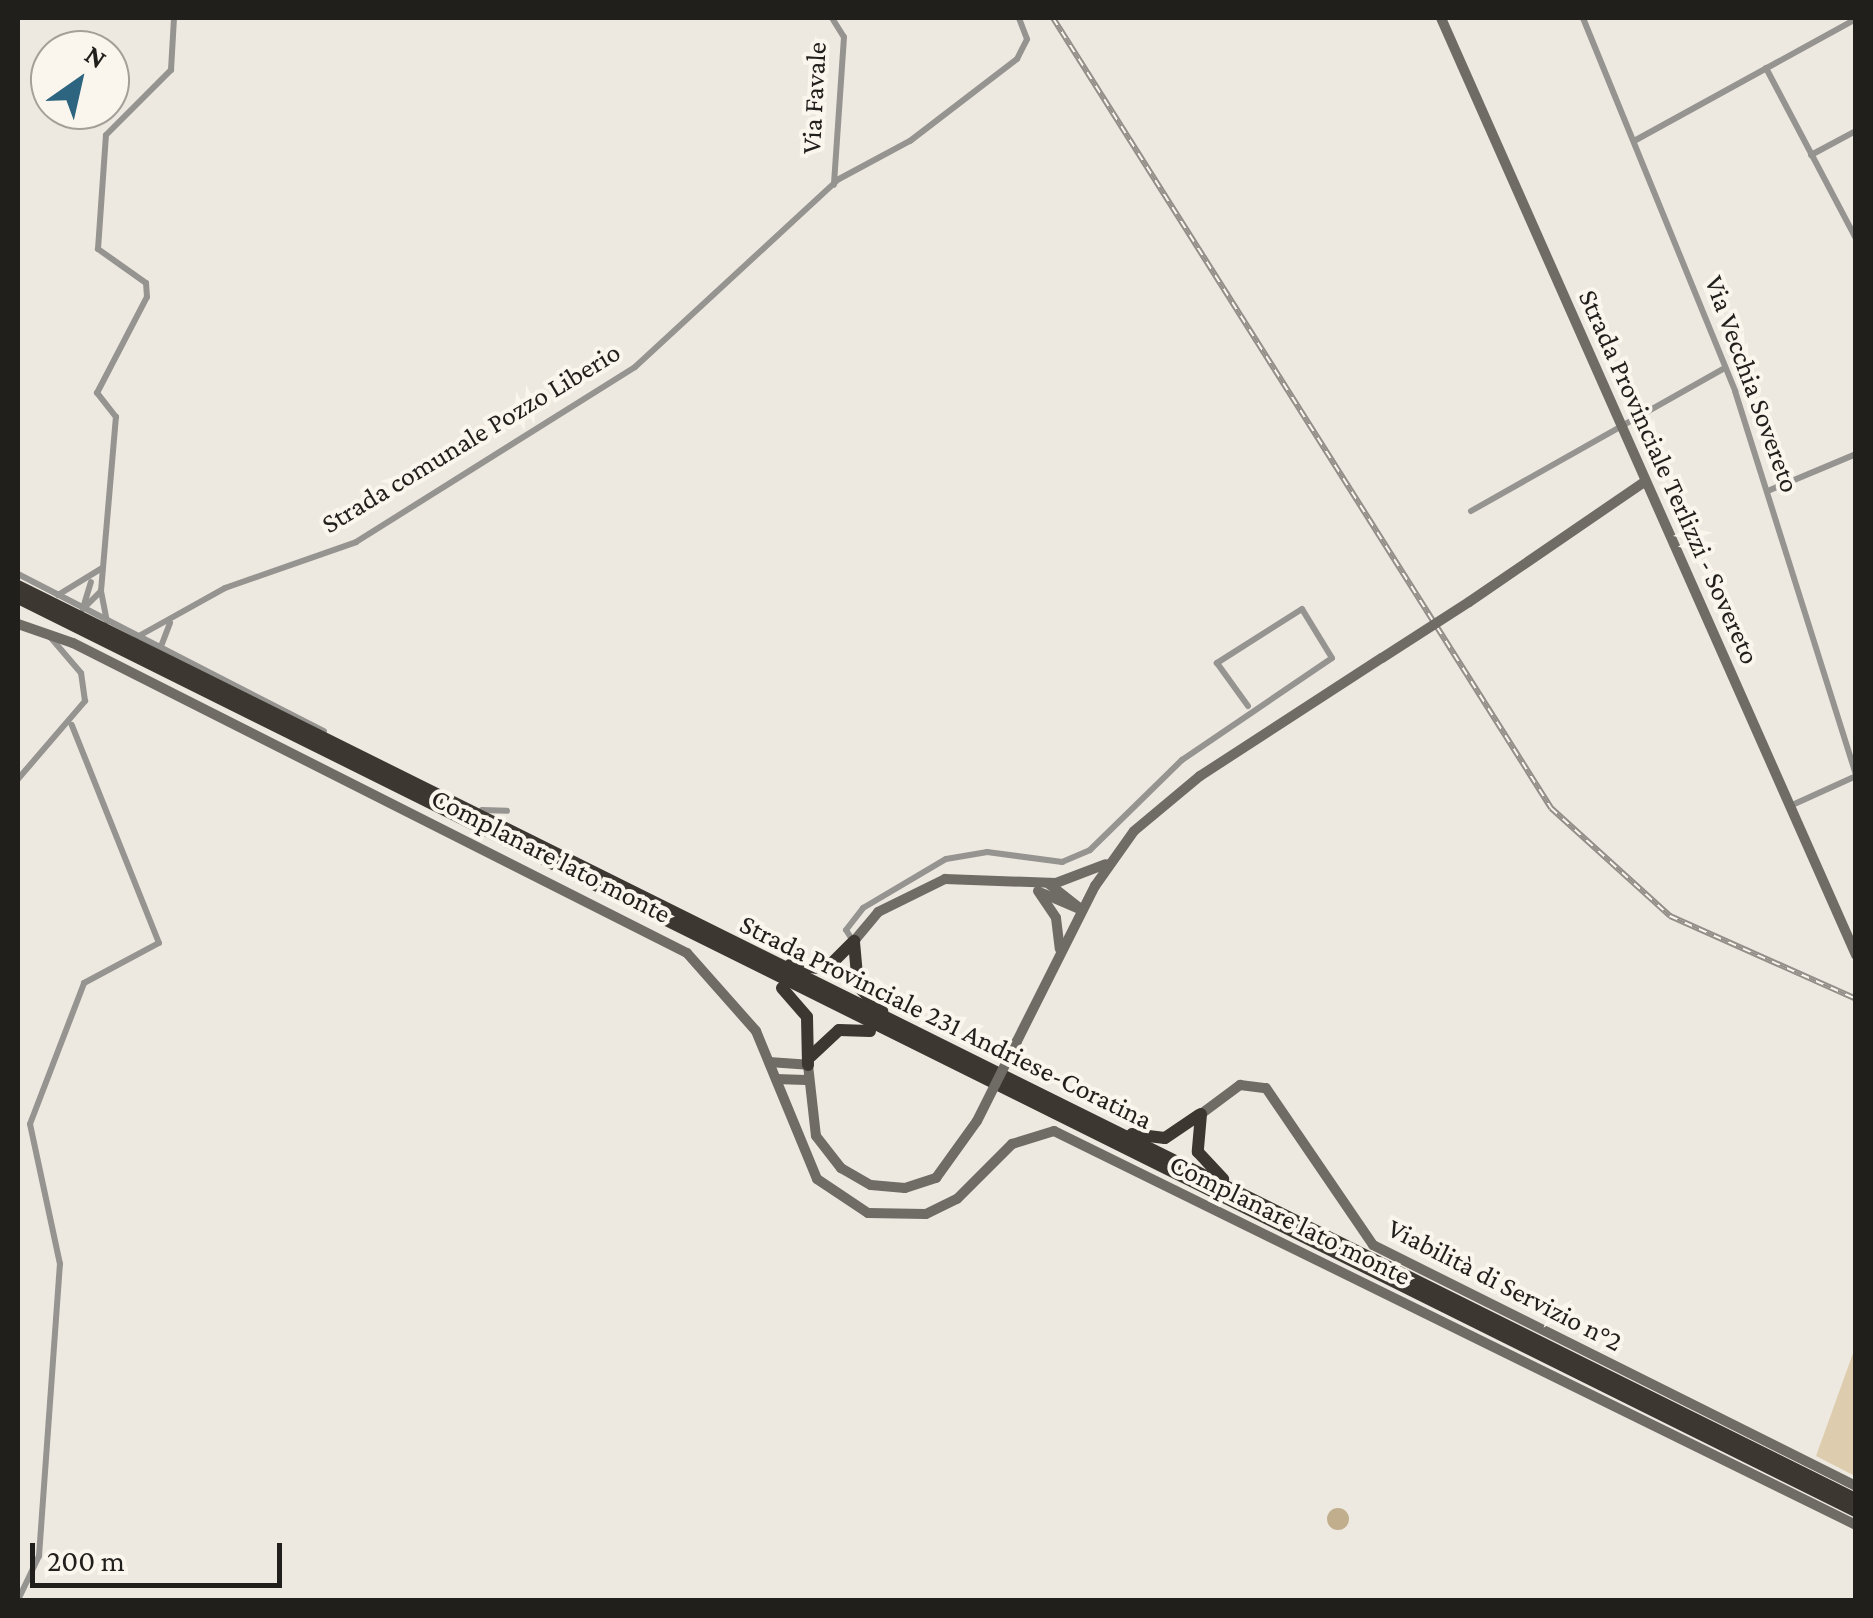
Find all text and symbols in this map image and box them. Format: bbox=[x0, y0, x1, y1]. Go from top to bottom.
north arrow bbox=[30, 30, 130, 130]
text: N bbox=[79, 38, 113, 75]
street label: Via Favale bbox=[794, 41, 834, 155]
street label: Via Vecchia Sovereto bbox=[1697, 271, 1807, 497]
street label: Strada Provinciale Terlizzi - Sovereto bbox=[1571, 285, 1767, 669]
street label: Strada comunale Pozzo Liberio bbox=[315, 335, 627, 541]
street label: Complanare lato monte bbox=[426, 781, 676, 931]
street label: Strada Provinciale 231 Andriese-Coratina bbox=[734, 907, 1158, 1137]
street label: Complanare lato monte bbox=[1164, 1147, 1416, 1293]
street label: Viabilità di Servizio n°2 bbox=[1382, 1211, 1628, 1359]
scale bar bbox=[35, 1523, 288, 1585]
text: 200 m bbox=[47, 1544, 125, 1577]

